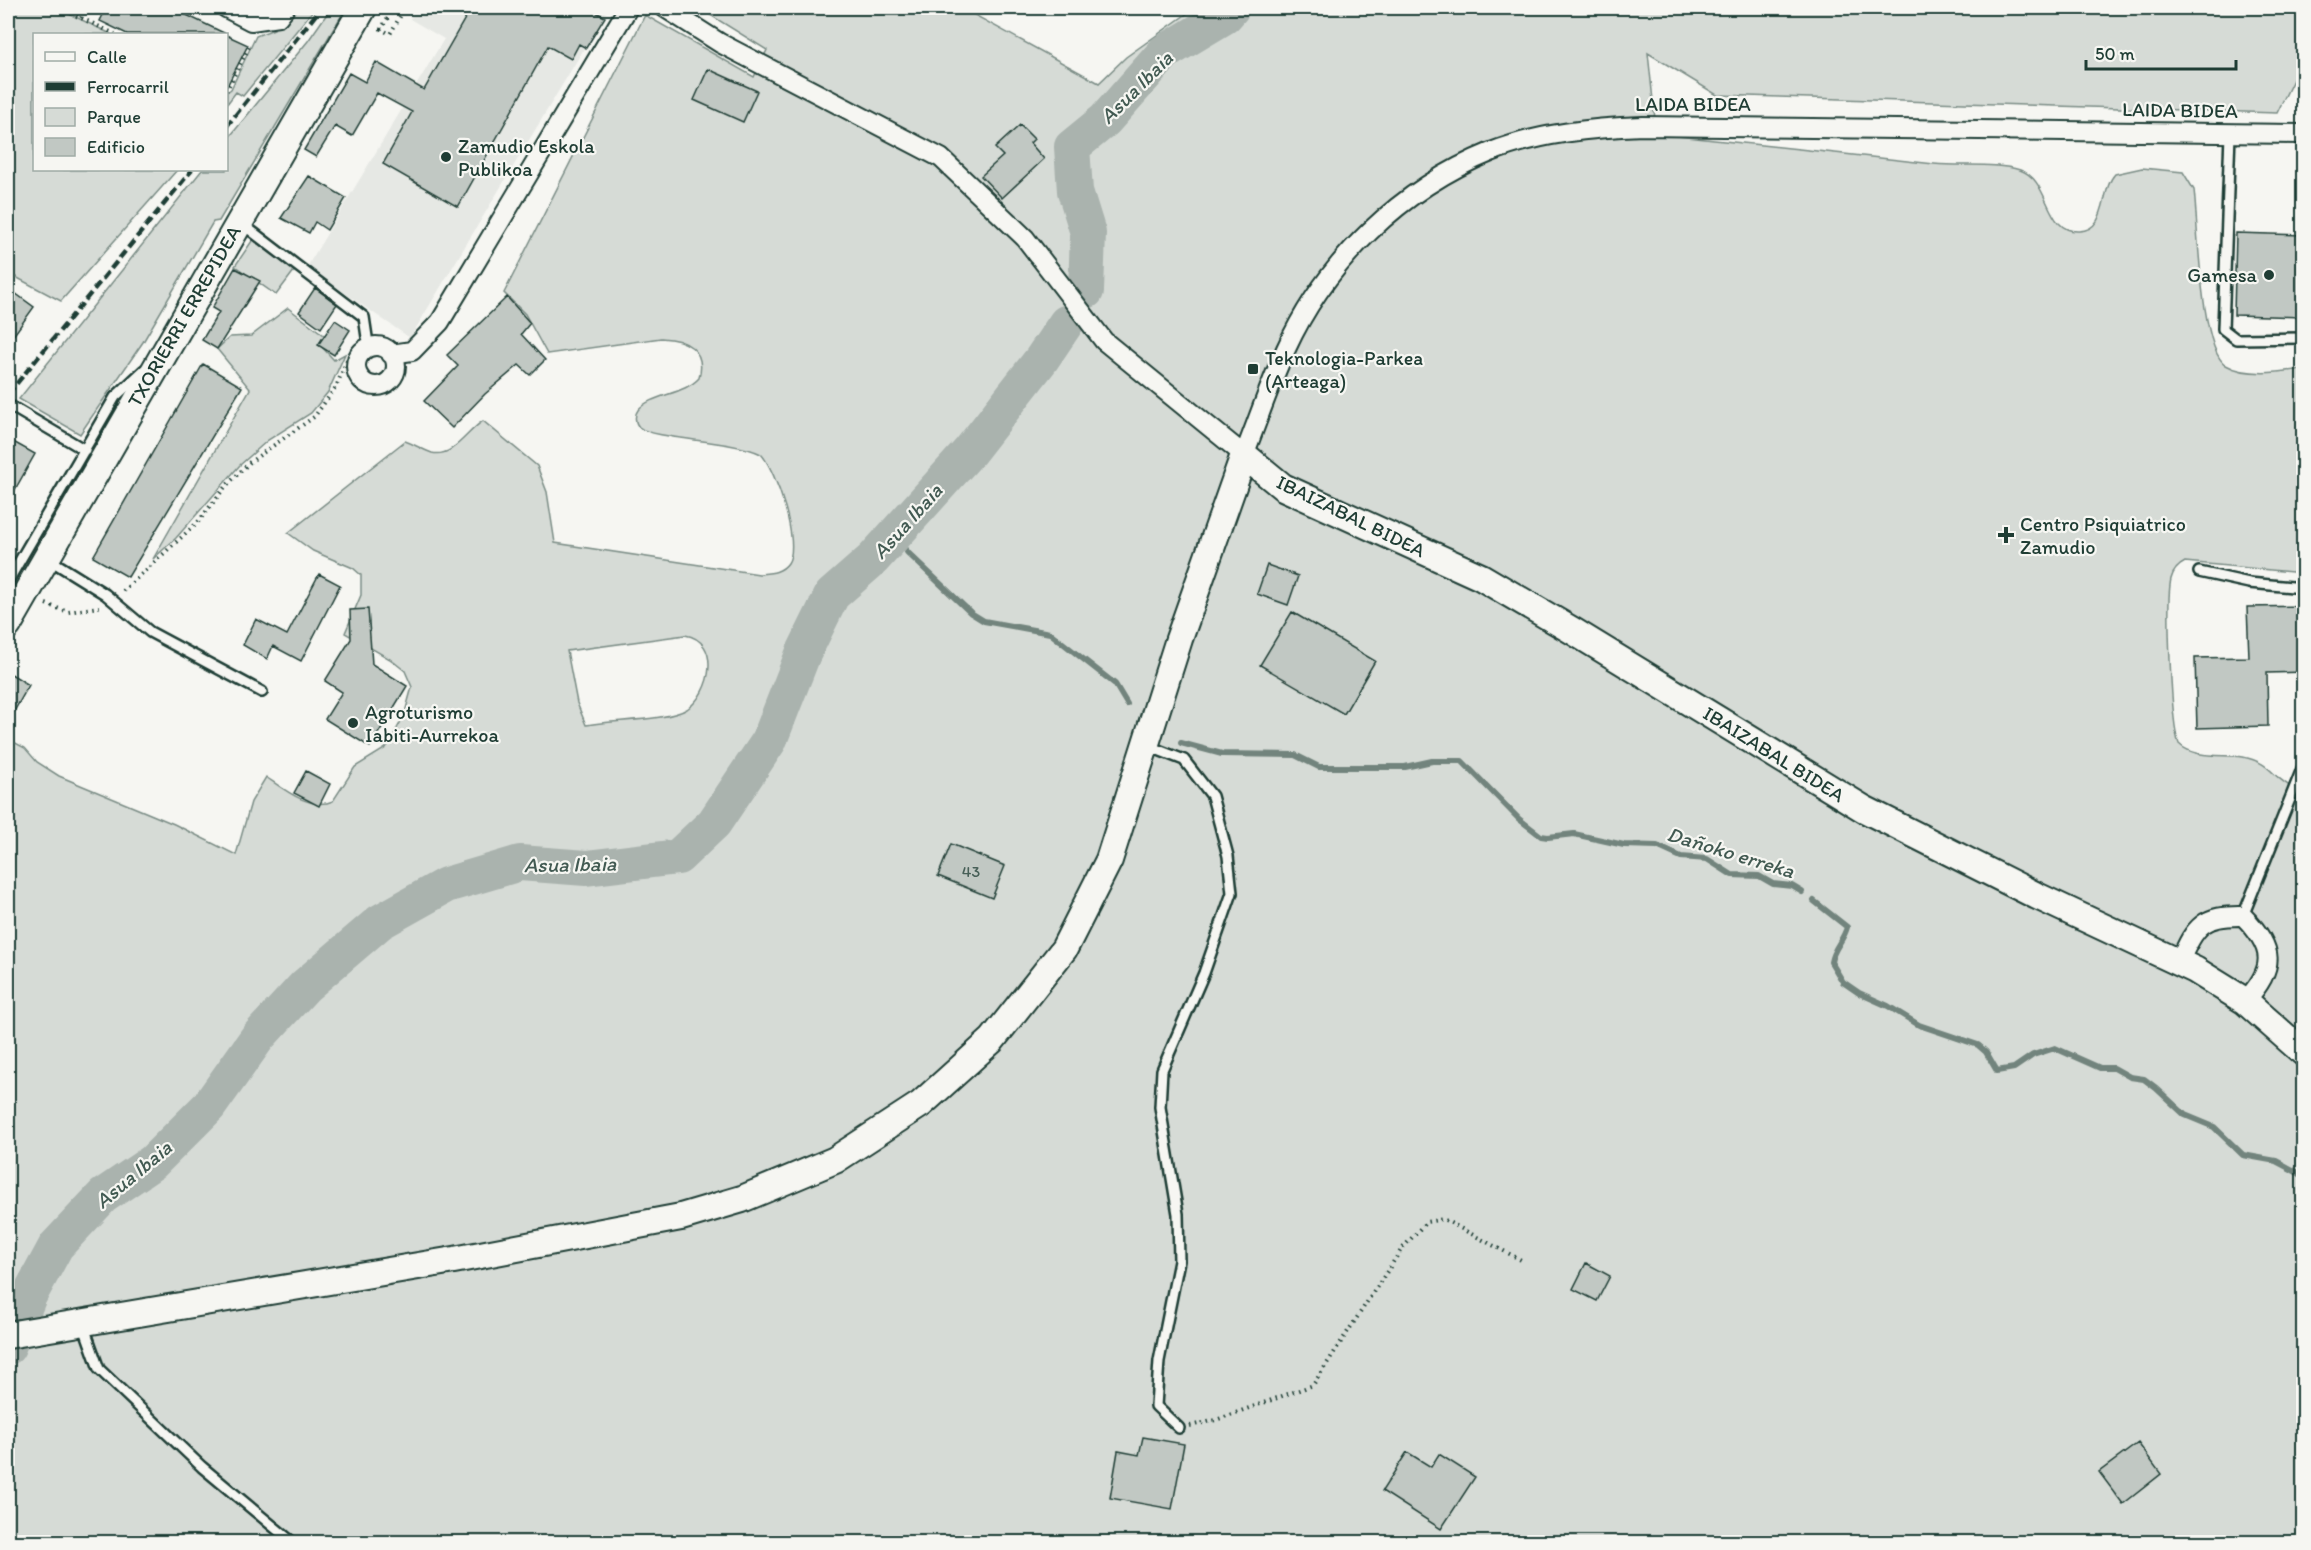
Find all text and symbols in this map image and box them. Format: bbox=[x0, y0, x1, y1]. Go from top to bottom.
legend bbox=[33, 33, 228, 171]
scale bar bbox=[2086, 33, 2236, 71]
text: 50 m bbox=[2095, 43, 2135, 65]
water label: Asua Ibaia bbox=[1094, 45, 1178, 129]
text: Calle bbox=[87, 46, 127, 68]
text: Ferrocarril bbox=[87, 76, 169, 98]
street label: LAIDA BIDEA bbox=[1635, 92, 1751, 116]
street label: LAIDA BIDEA bbox=[2122, 97, 2238, 123]
text: Parque bbox=[87, 106, 141, 128]
place label: Zamudio Eskola Publikoa bbox=[458, 134, 595, 181]
text: Edificio bbox=[87, 136, 145, 158]
marker: Zamudio Eskola Publikoa bbox=[439, 150, 453, 164]
street label: TXORIERRI ERREPIDEA bbox=[122, 221, 246, 411]
place label: Gamesa bbox=[2187, 263, 2258, 287]
marker: Gamesa bbox=[2262, 268, 2276, 282]
place label: Teknologia-Parkea (Arteaga) bbox=[1265, 346, 1423, 393]
marker: Teknologia-Parkea (Arteaga) bbox=[1246, 362, 1260, 376]
street label: IBAIZABAL BIDEA bbox=[1273, 470, 1429, 562]
water label: Asua Ibaia bbox=[867, 478, 948, 564]
place label: Centro Psiquiatrico Zamudio bbox=[2020, 512, 2186, 559]
marker: Centro Psiquiatrico Zamudio bbox=[1997, 526, 2015, 544]
place label: Agroturismo Iabiti-Aurrekoa bbox=[365, 700, 499, 747]
street label: IBAIZABAL BIDEA bbox=[1699, 701, 1849, 807]
marker: Agroturismo Iabiti-Aurrekoa bbox=[346, 716, 360, 730]
water label: Dañoko erreka bbox=[1664, 821, 1798, 883]
water label: Asua Ibaia bbox=[524, 851, 617, 877]
house number: 43 bbox=[962, 862, 980, 881]
water label: Asua Ibaia bbox=[90, 1134, 177, 1213]

